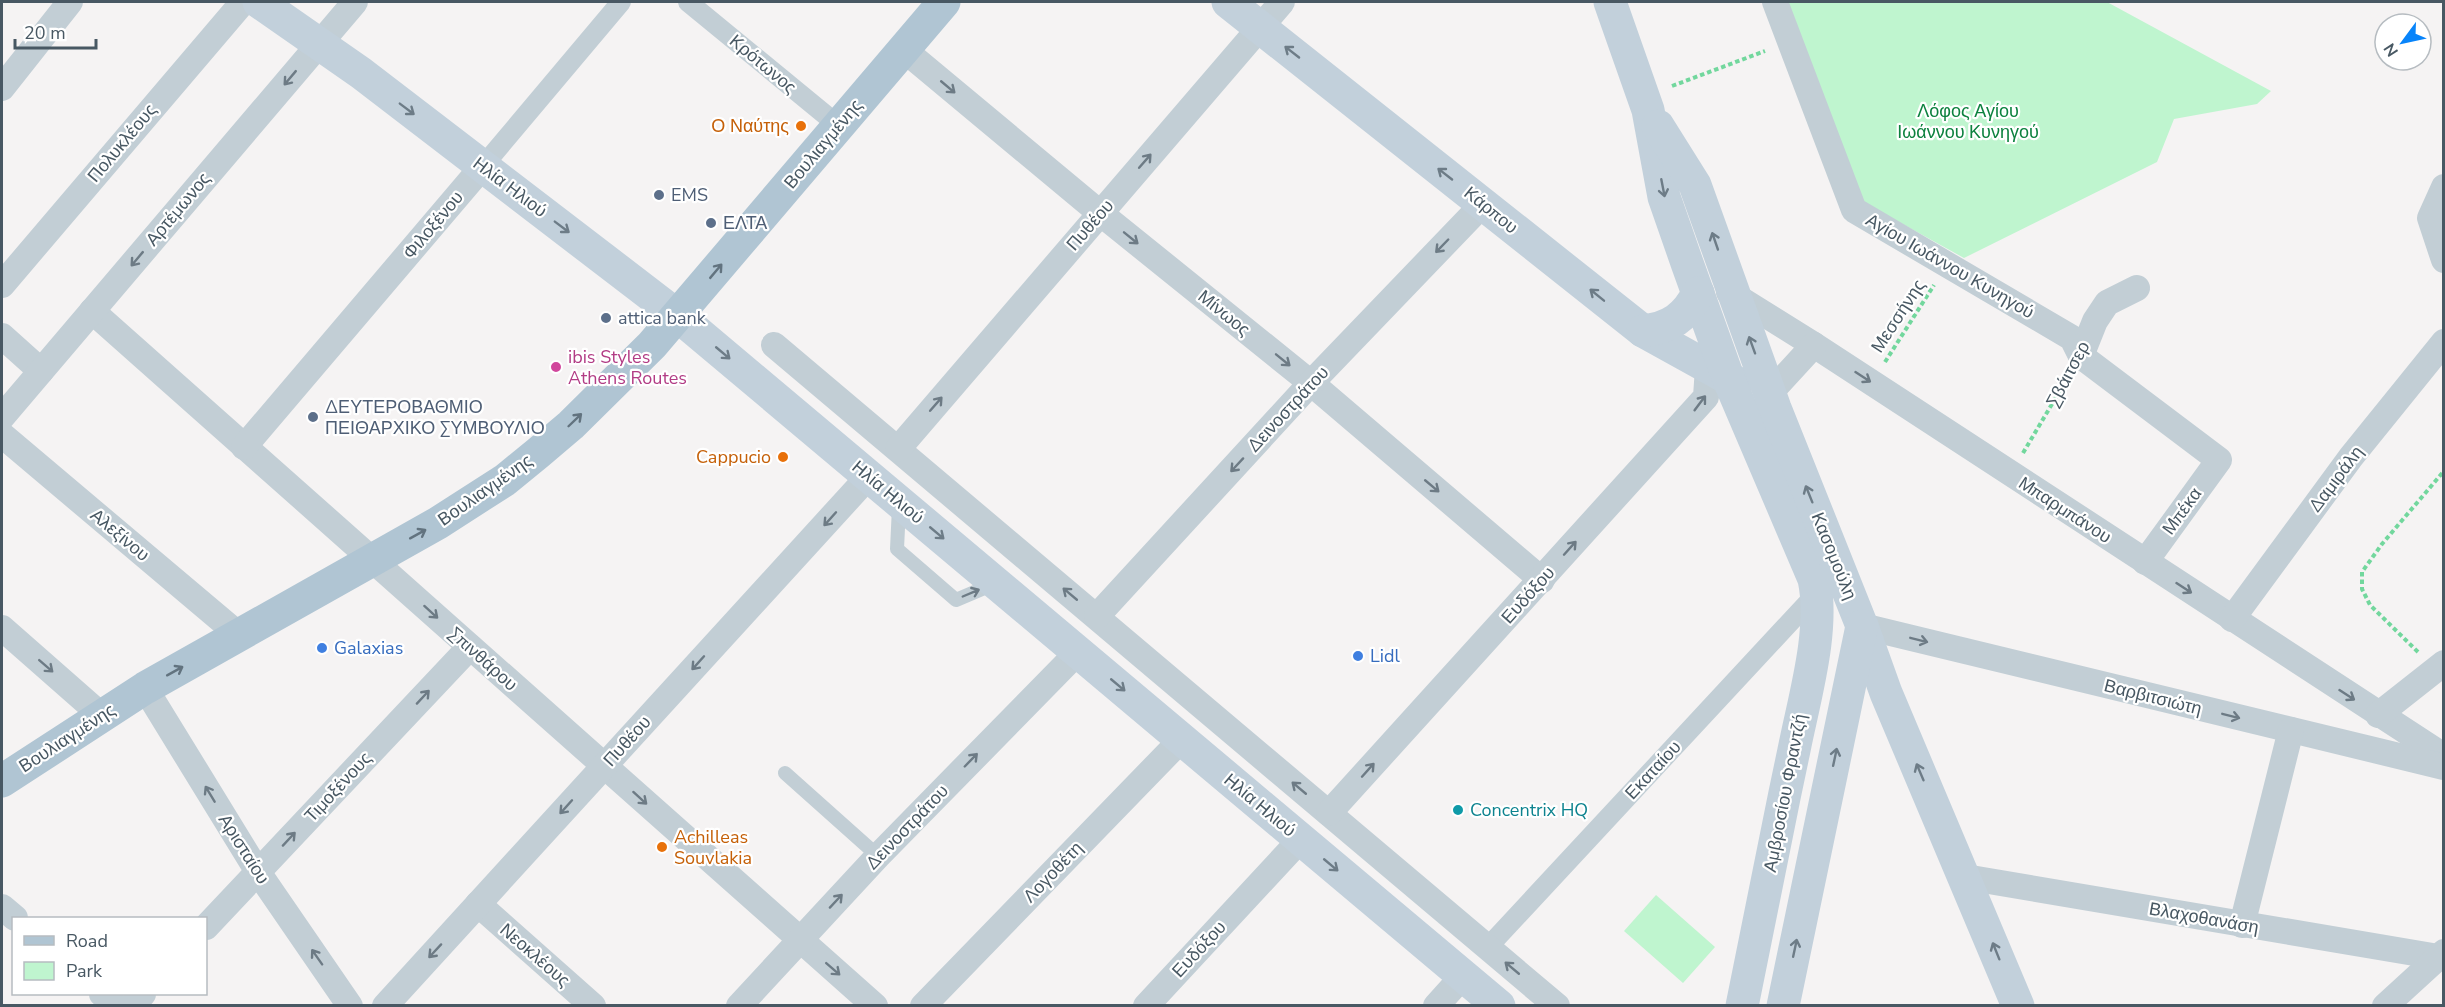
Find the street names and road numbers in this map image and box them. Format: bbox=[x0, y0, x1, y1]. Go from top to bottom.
street label: Κρότωνος bbox=[724, 29, 802, 99]
street label: Βουλιαγμένης bbox=[778, 94, 868, 194]
street label: Πολυκλέους bbox=[82, 98, 162, 187]
street label: Ηλία Ηλιού bbox=[468, 151, 552, 223]
street label: Αρτέμωνος bbox=[140, 167, 216, 251]
street label: Κάρπου bbox=[1459, 181, 1523, 239]
street label: Φιλοξένου bbox=[397, 186, 469, 264]
street label: Πυθέου bbox=[1061, 194, 1119, 256]
street label: Αγίου Ιωάννου Κυνηγού bbox=[1861, 208, 2039, 324]
street label: Μεσσήνης bbox=[1865, 274, 1931, 357]
street label: Μίνωος bbox=[1193, 285, 1255, 342]
street label: Σβάιτσερ bbox=[2041, 337, 2095, 411]
street label: Δεινοστράτου bbox=[1242, 361, 1334, 457]
street label: Δαμιράλη bbox=[2303, 441, 2369, 517]
street label: Βουλιαγμένης bbox=[433, 448, 537, 531]
street label: Ηλία Ηλιού bbox=[847, 455, 929, 529]
street label: Μπαρμπάνου bbox=[2014, 471, 2116, 549]
street label: Μπέκα bbox=[2157, 483, 2207, 539]
street label: Αλεξίνου bbox=[85, 503, 155, 567]
street label: Κασομούλη bbox=[1806, 509, 1862, 603]
street label: Ευδόξου bbox=[1496, 561, 1560, 629]
street label: Σπινθάρου bbox=[443, 622, 523, 696]
street label: Βαρβιτσιώτη bbox=[2102, 673, 2204, 721]
street label: Βουλιαγμένης bbox=[14, 698, 120, 778]
street label: Πυθέου bbox=[598, 710, 656, 772]
street label: Αμβροσίου Φραντζή bbox=[1758, 712, 1812, 874]
street label: Εκαταίου bbox=[1620, 735, 1686, 805]
street label: Τιμοξένους bbox=[299, 746, 377, 827]
street label: Ηλία Ηλιού bbox=[1219, 768, 1301, 842]
street label: Δεινοστράτου bbox=[860, 779, 954, 875]
street label: Αρισταίου bbox=[213, 809, 275, 889]
street label: Λογοθέτη bbox=[1018, 836, 1088, 908]
street label: Βλαχοθανάση bbox=[2147, 897, 2261, 939]
street label: Ευδόξου bbox=[1167, 915, 1231, 983]
street label: Νεοκλέους bbox=[495, 918, 575, 992]

